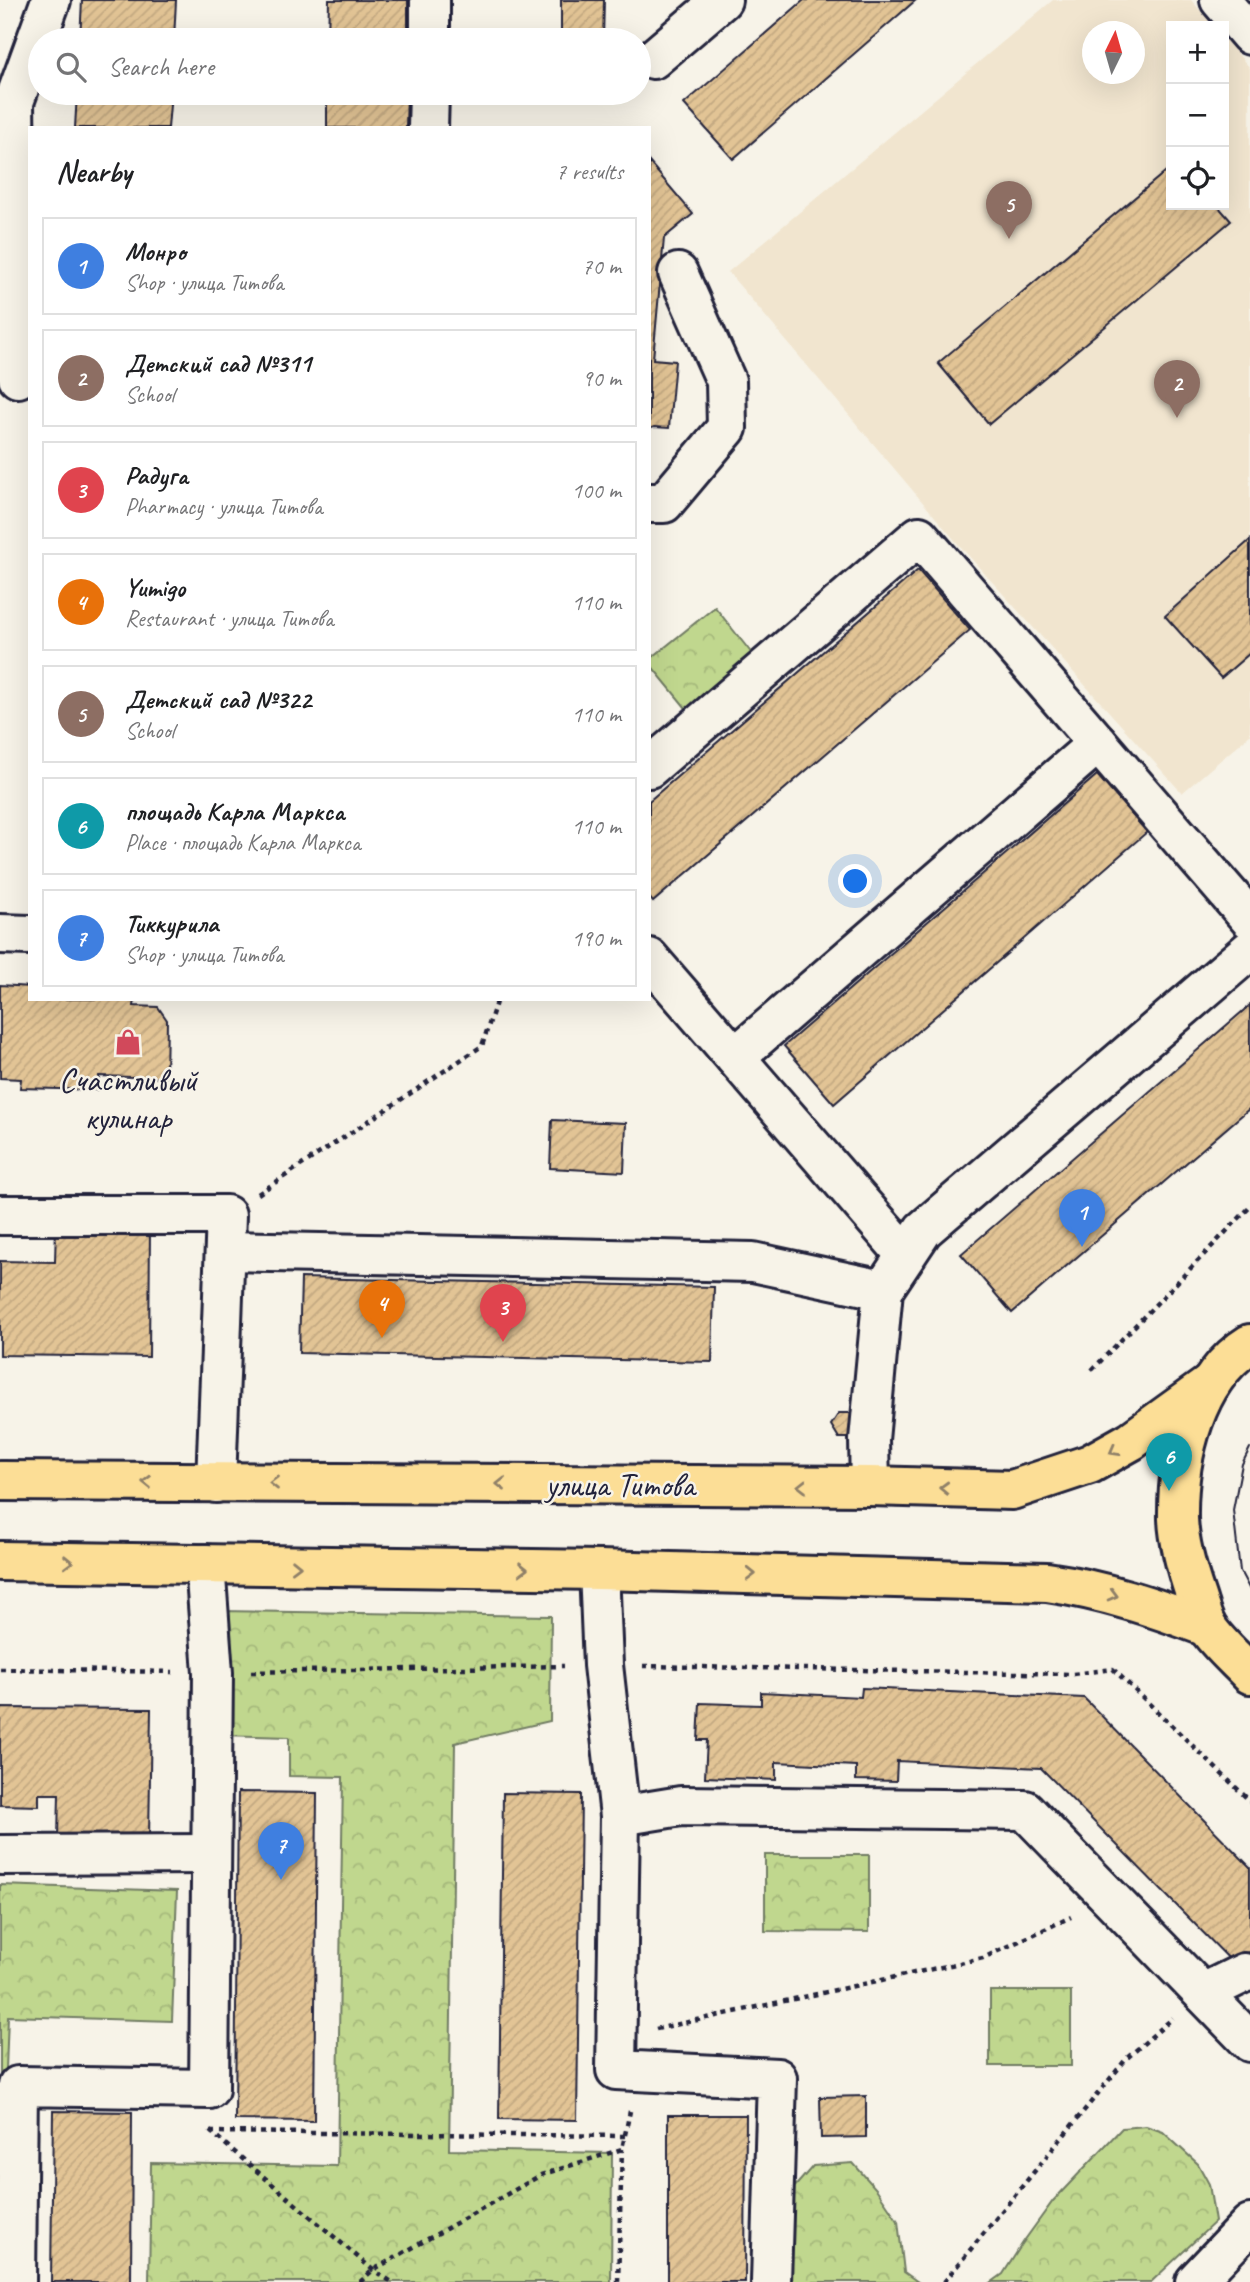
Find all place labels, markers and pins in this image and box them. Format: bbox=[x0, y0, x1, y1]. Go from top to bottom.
pin: 5 bbox=[986, 181, 1032, 239]
pin: 2 bbox=[1154, 360, 1200, 418]
shop icon: Счастливый кулинар bbox=[113, 1027, 143, 1057]
place label: Счастливый кулинар bbox=[59, 1059, 199, 1139]
pin: 1 bbox=[1059, 1189, 1105, 1247]
pin: 4 bbox=[359, 1280, 405, 1338]
pin: 3 bbox=[480, 1284, 526, 1342]
pin: 6 bbox=[1146, 1433, 1192, 1491]
pin: 7 bbox=[258, 1822, 304, 1880]

